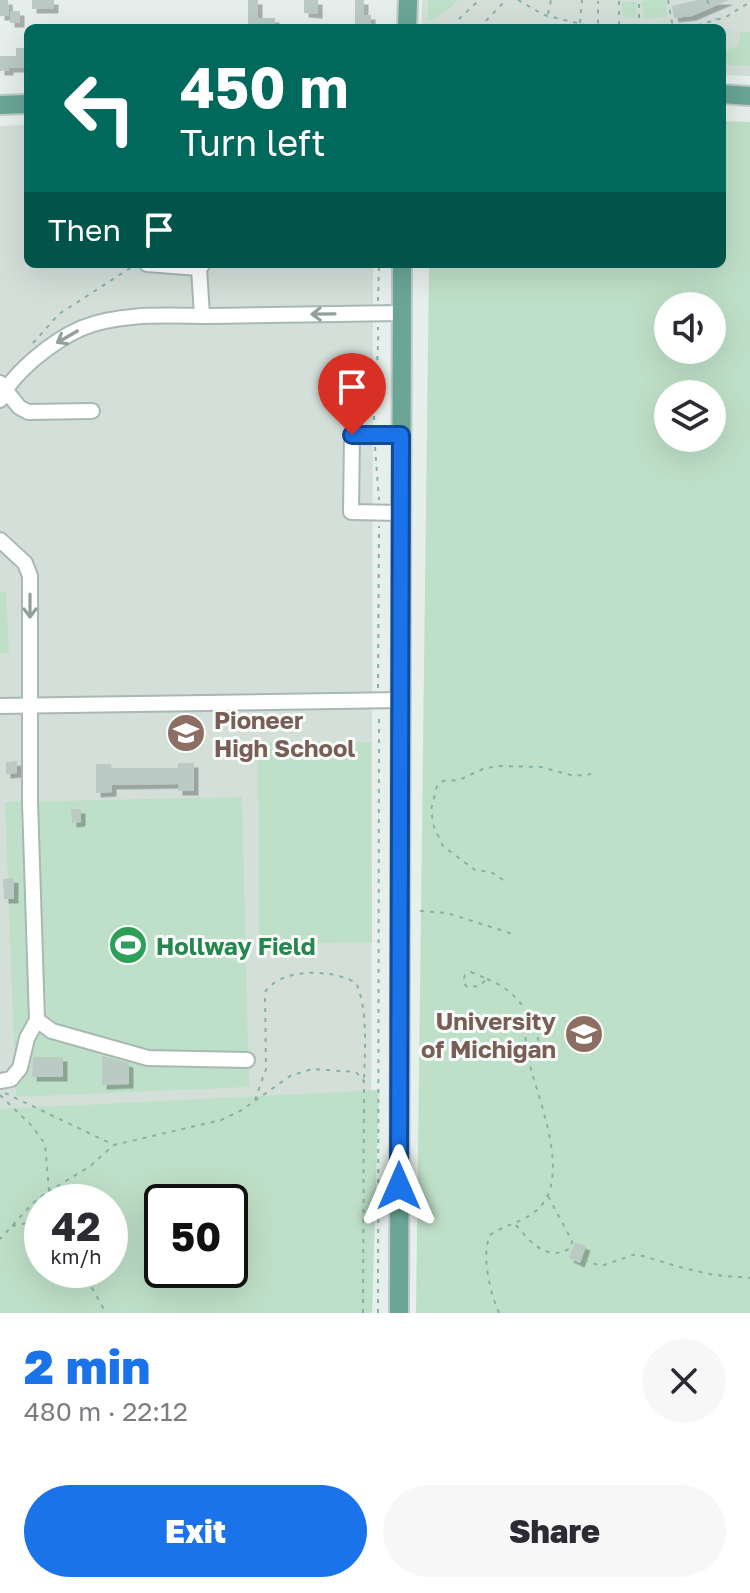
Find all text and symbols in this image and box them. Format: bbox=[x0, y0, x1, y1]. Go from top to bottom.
text: 450 m bbox=[180, 53, 349, 120]
icon: left bbox=[48, 56, 152, 160]
text: Turn left bbox=[180, 121, 326, 164]
icon: arrive bbox=[137, 208, 181, 252]
text: Then bbox=[48, 212, 121, 248]
map controls bbox=[654, 292, 726, 452]
button: sound bbox=[654, 292, 726, 364]
one-way arrow bbox=[310, 306, 337, 322]
one-way arrow bbox=[56, 329, 79, 345]
pin bbox=[318, 353, 386, 435]
icon: arrive bbox=[330, 365, 374, 409]
button: layers bbox=[654, 380, 726, 452]
one-way arrow bbox=[22, 592, 38, 619]
place label: Pioneer High School bbox=[214, 705, 355, 762]
school or university icon: Pioneer High School bbox=[165, 712, 207, 754]
sports icon: Hollway Field bbox=[107, 924, 149, 966]
place label: Hollway Field bbox=[156, 931, 315, 960]
place label: University of Michigan bbox=[421, 1006, 557, 1063]
school or university icon: University of Michigan bbox=[563, 1013, 605, 1055]
position arrow bbox=[357, 1144, 441, 1228]
speed limit sign: 50 bbox=[144, 1184, 248, 1288]
text: 42 bbox=[51, 1202, 101, 1250]
text: km/h bbox=[51, 1244, 101, 1268]
text: 2 min bbox=[24, 1337, 150, 1395]
button: close bbox=[642, 1339, 726, 1423]
text: 480 m · 22:12 bbox=[24, 1396, 188, 1427]
button: Exit bbox=[24, 1485, 367, 1577]
button: Share bbox=[383, 1485, 726, 1577]

